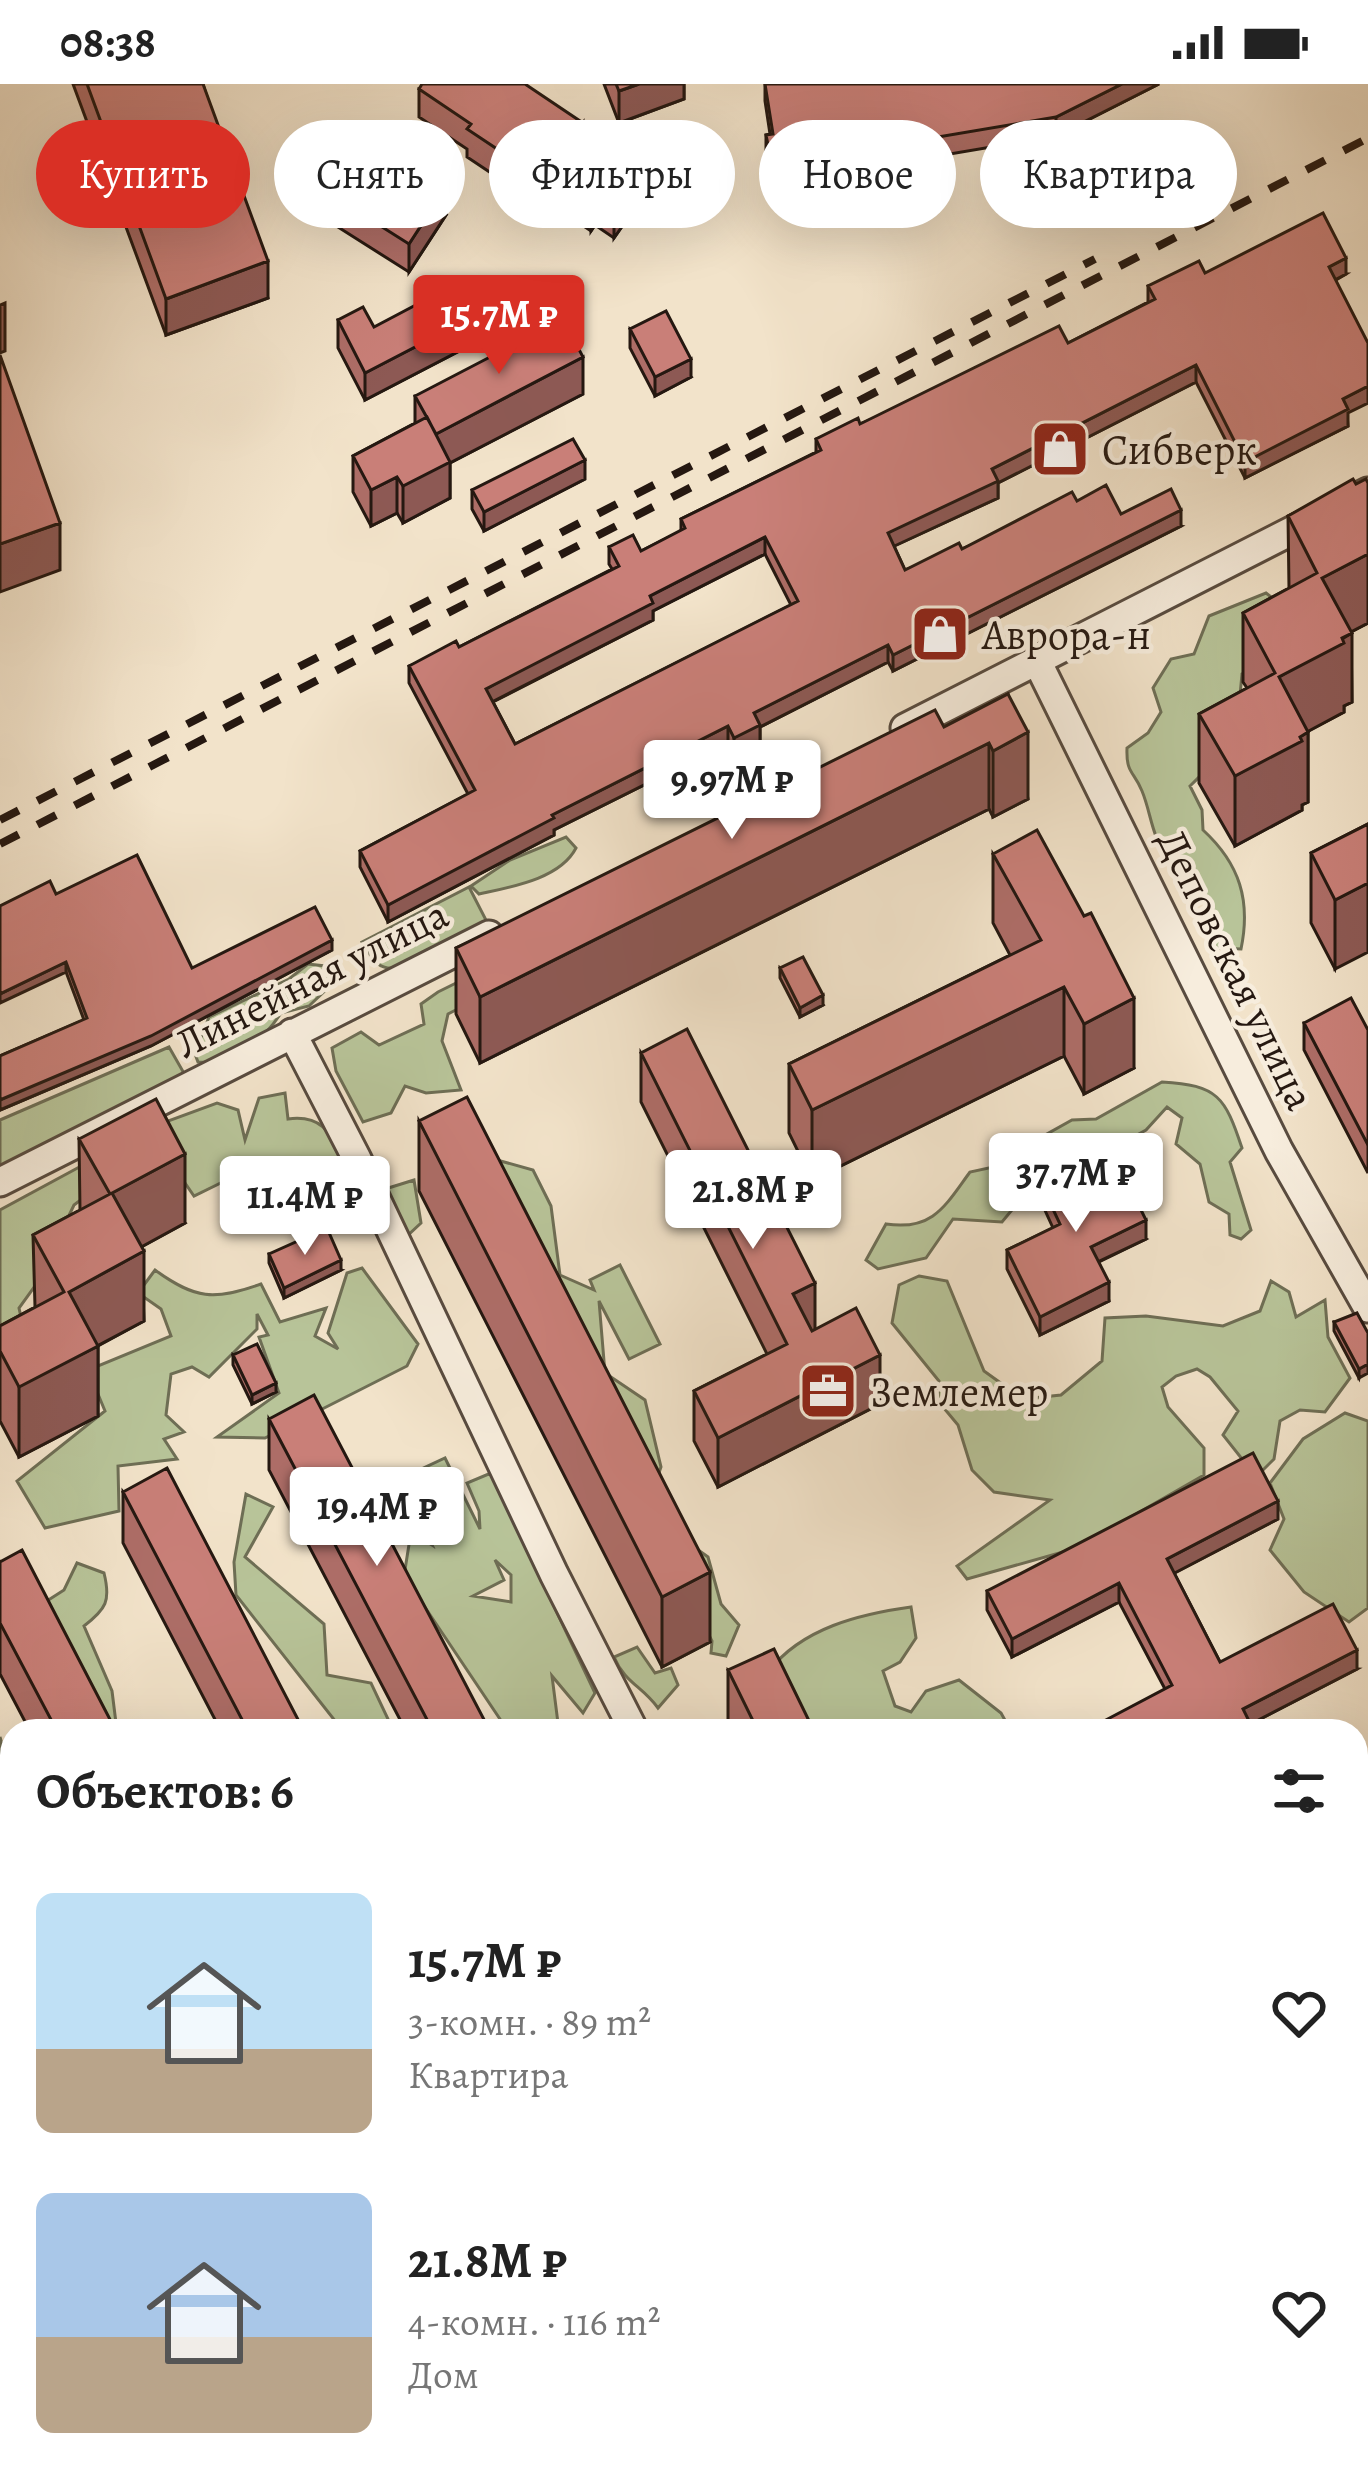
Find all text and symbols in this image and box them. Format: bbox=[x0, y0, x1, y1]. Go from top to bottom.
text: 08:38 bbox=[60, 11, 156, 73]
chip: Купить bbox=[36, 120, 250, 228]
chip: Снять bbox=[274, 120, 465, 228]
chip: Фильтры bbox=[489, 120, 735, 228]
chip: Новое bbox=[759, 120, 956, 228]
chip: Квартира bbox=[980, 120, 1237, 228]
pin: 15.7M ₽ bbox=[388, 275, 610, 377]
text: 15.7M ₽ bbox=[440, 287, 558, 340]
shop icon: Сибверк bbox=[1029, 418, 1091, 480]
place label: Сибверк bbox=[1102, 421, 1257, 478]
shop icon: Аврора-н bbox=[909, 603, 971, 665]
place label: Аврора-н bbox=[981, 606, 1151, 663]
pin: 9.97M ₽ bbox=[621, 740, 843, 842]
text: 9.97M ₽ bbox=[671, 752, 793, 805]
street label: Деповская улица bbox=[1144, 819, 1329, 1120]
street label: Линейная улица bbox=[165, 885, 458, 1072]
pin: 37.7M ₽ bbox=[965, 1133, 1187, 1235]
text: 37.7M ₽ bbox=[1016, 1145, 1136, 1198]
pin: 21.8M ₽ bbox=[642, 1150, 864, 1252]
pin: 11.4M ₽ bbox=[194, 1156, 416, 1258]
text: 21.8M ₽ bbox=[692, 1162, 814, 1215]
text: 11.4M ₽ bbox=[247, 1168, 363, 1221]
office icon: Землемер bbox=[797, 1360, 859, 1422]
place label: Землемер bbox=[870, 1363, 1048, 1420]
pin: 19.4M ₽ bbox=[266, 1467, 488, 1569]
text: 19.4M ₽ bbox=[317, 1479, 437, 1532]
text: Объектов: 6 bbox=[36, 1756, 294, 1826]
icon: filters bbox=[1266, 1758, 1332, 1824]
text: 15.7M ₽ bbox=[408, 1925, 562, 1995]
icon: home bbox=[132, 1941, 276, 2085]
icon: heart bbox=[1266, 1980, 1332, 2046]
text: 3-комн. · 89 m² bbox=[408, 1995, 651, 2048]
text: Квартира bbox=[408, 2048, 569, 2101]
text: 21.8M ₽ bbox=[408, 2225, 567, 2295]
icon: home bbox=[132, 2241, 276, 2385]
icon: heart bbox=[1266, 2280, 1332, 2346]
text: 4-комн. · 116 m² bbox=[408, 2295, 661, 2348]
text: Дом bbox=[408, 2348, 479, 2401]

